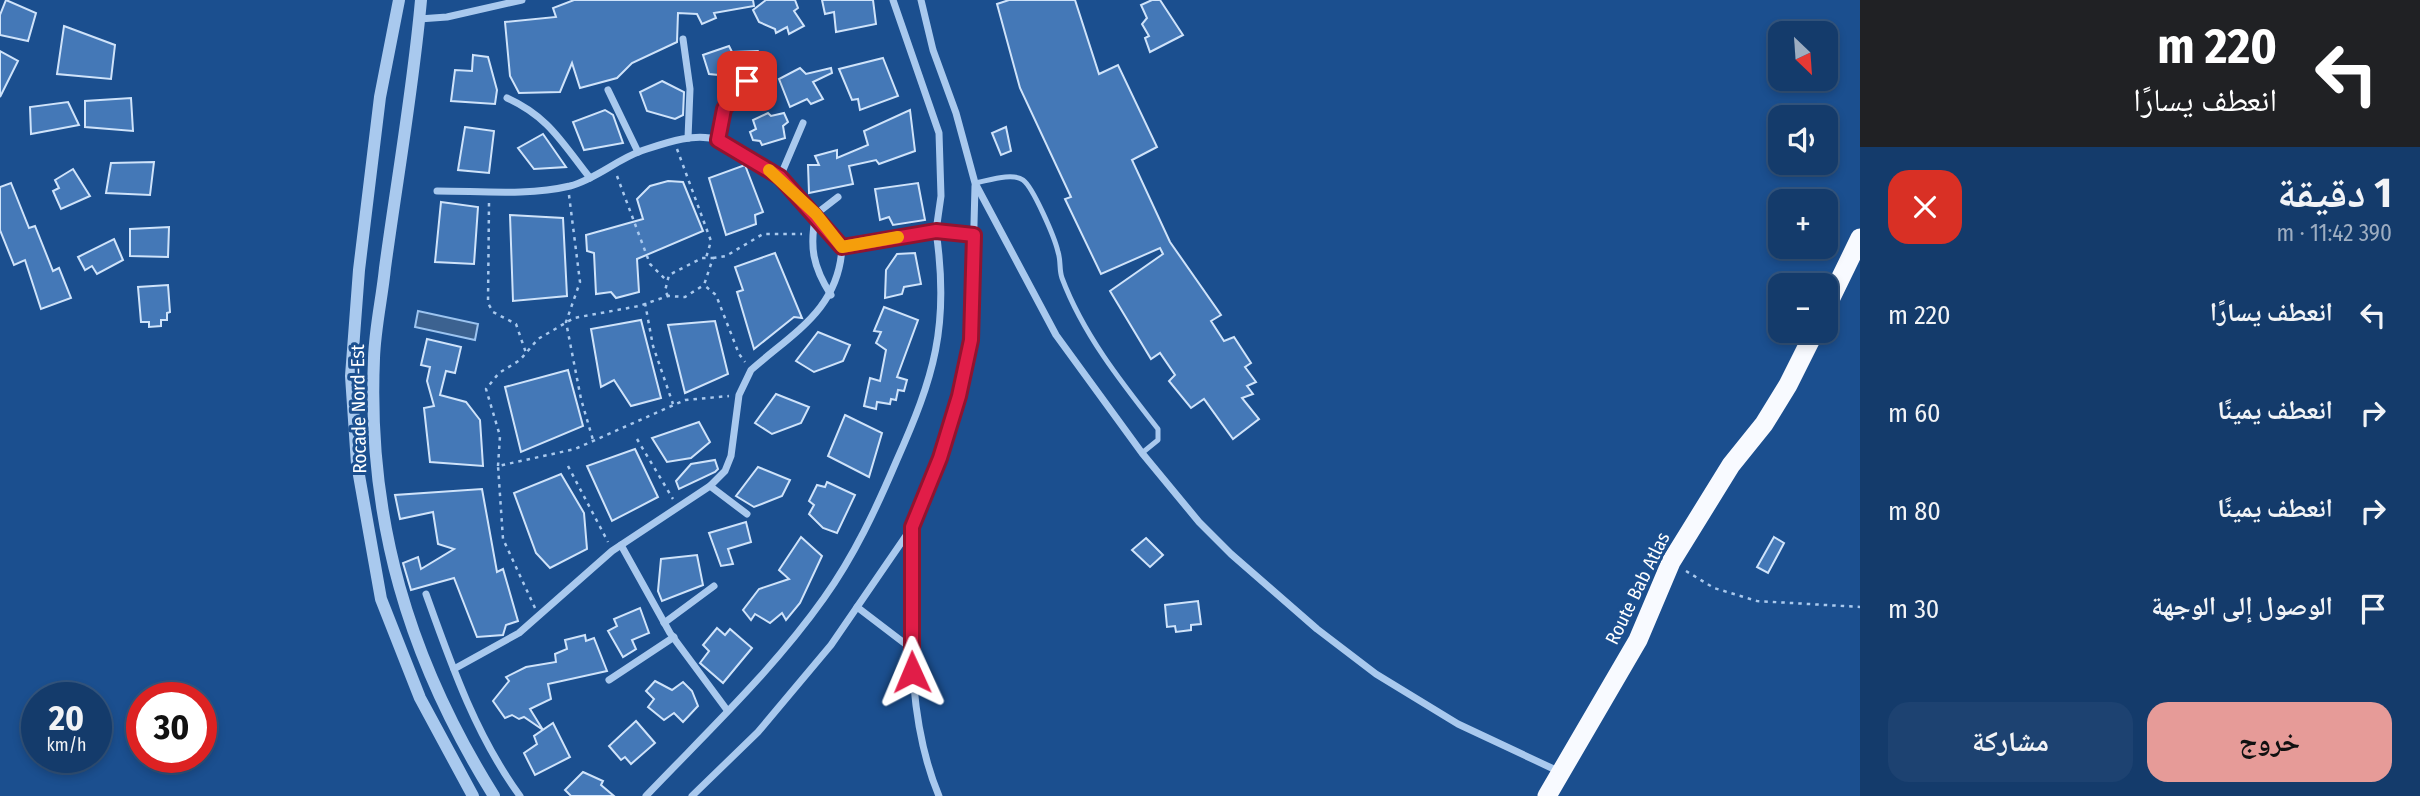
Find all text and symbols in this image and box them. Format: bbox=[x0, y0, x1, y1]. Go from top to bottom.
text: 220 m bbox=[2157, 17, 2277, 76]
north arrow bbox=[1768, 21, 1838, 91]
map controls bbox=[1768, 21, 1838, 343]
icon: left bbox=[2301, 28, 2392, 119]
pin bbox=[717, 51, 777, 111]
icon: arrive bbox=[728, 62, 766, 100]
text: انعطف يسارًا bbox=[2133, 81, 2277, 119]
button: sound bbox=[1768, 105, 1838, 175]
text: 1 دقيقة bbox=[2277, 168, 2392, 218]
button: close bbox=[1888, 170, 1962, 244]
button: + bbox=[1768, 189, 1838, 259]
text: 390 m · 11:42 bbox=[2277, 219, 2392, 247]
button: − bbox=[1768, 273, 1838, 343]
icon: left bbox=[2354, 296, 2392, 334]
text: انعطف يسارًا bbox=[2210, 297, 2333, 328]
text: 220 m bbox=[1888, 300, 1951, 331]
street label: Rocade Nord-Est bbox=[346, 343, 371, 474]
icon: right bbox=[2354, 394, 2392, 432]
text: انعطف يمينًا bbox=[2217, 395, 2333, 426]
text: 60 m bbox=[1888, 398, 1941, 429]
icon: right bbox=[2354, 492, 2392, 530]
text: انعطف يمينًا bbox=[2217, 493, 2333, 524]
text: 80 m bbox=[1888, 496, 1941, 527]
street label: Route Bab Atlas bbox=[1600, 528, 1675, 648]
icon: arrive bbox=[2354, 590, 2392, 628]
text: الوصول إلى الوجهة bbox=[2151, 591, 2333, 622]
text: 30 m bbox=[1888, 594, 1939, 625]
position arrow bbox=[875, 635, 949, 709]
speed limit sign: 30 bbox=[126, 682, 217, 773]
text: 20 bbox=[49, 697, 84, 739]
button: مشاركة bbox=[1888, 702, 2133, 782]
button: خروج bbox=[2147, 702, 2392, 782]
text: km/h bbox=[46, 734, 87, 756]

